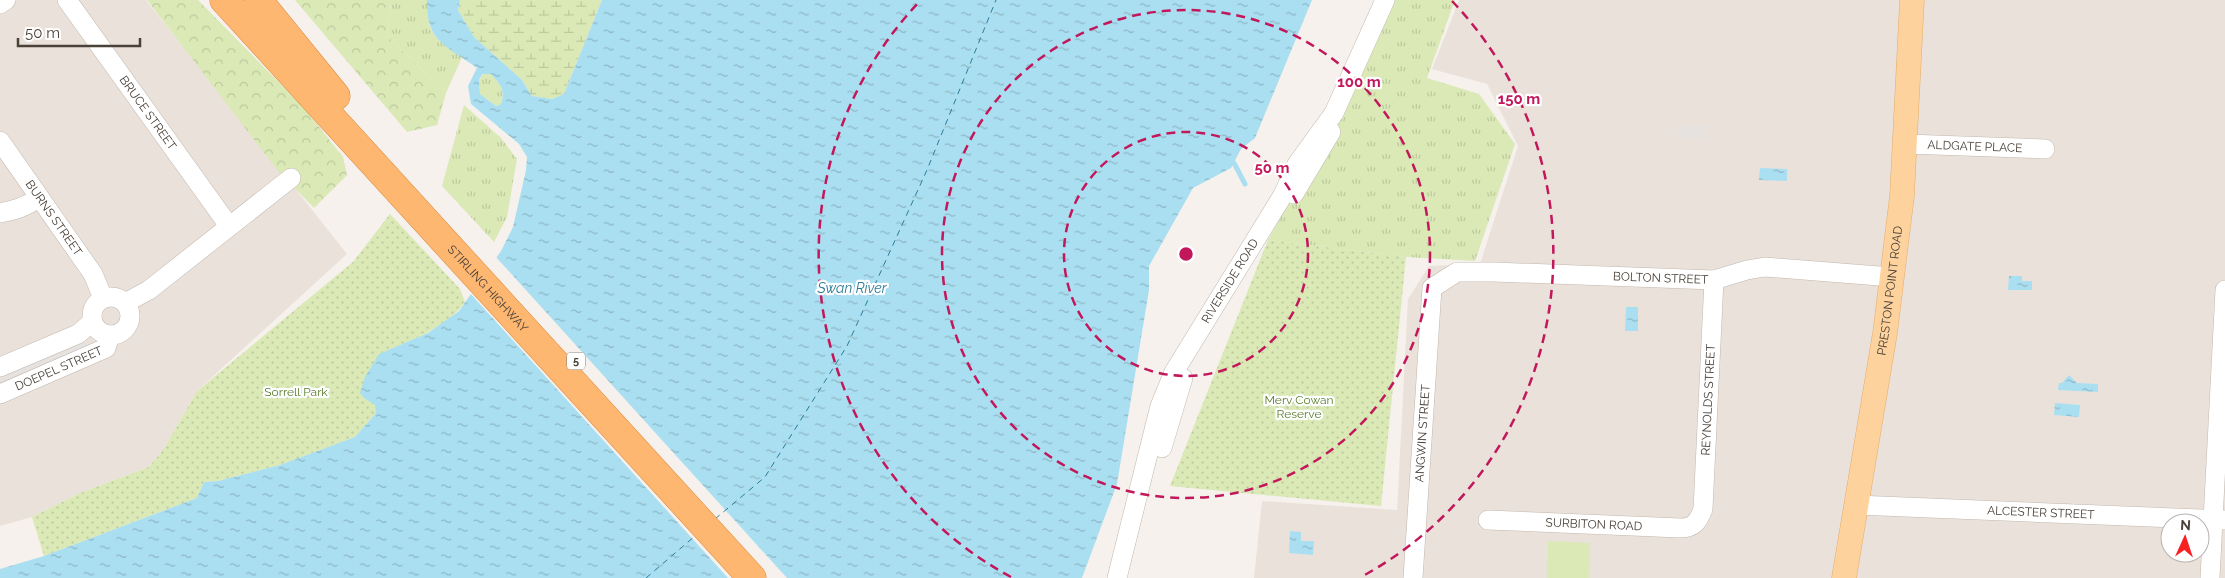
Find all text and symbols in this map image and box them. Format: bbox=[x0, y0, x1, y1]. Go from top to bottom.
scale bar bbox=[18, 15, 140, 47]
text: 50 m bbox=[25, 24, 60, 42]
street label: BRUCE STREET bbox=[117, 73, 180, 153]
text: 100 m bbox=[1337, 73, 1381, 91]
text: 150 m bbox=[1498, 90, 1540, 108]
street label: ALDGATE PLACE bbox=[1927, 138, 2023, 155]
text: 50 m bbox=[1254, 159, 1290, 177]
street label: BURNS STREET bbox=[23, 178, 85, 259]
street label: PRESTON POINT ROAD bbox=[1874, 225, 1905, 356]
street label: RIVERSIDE ROAD bbox=[1199, 236, 1262, 326]
street label: STIRLING HIGHWAY bbox=[445, 242, 531, 335]
centre of rings bbox=[1177, 245, 1195, 263]
street label: BOLTON STREET bbox=[1613, 269, 1709, 287]
water label: Swan River bbox=[817, 280, 888, 296]
street label: DOEPEL STREET bbox=[13, 343, 105, 394]
street label: REYNOLDS STREET bbox=[1699, 343, 1718, 456]
road number: 5 bbox=[567, 352, 585, 370]
street label: ANGWIN STREET bbox=[1412, 383, 1433, 483]
park label: Sorrell Park bbox=[264, 385, 328, 399]
park label: Merv Cowan Reserve bbox=[1264, 393, 1334, 421]
street label: ALCESTER STREET bbox=[1987, 503, 2096, 522]
north arrow bbox=[2160, 513, 2210, 563]
street label: SURBITON ROAD bbox=[1545, 515, 1643, 533]
text: N bbox=[2180, 517, 2191, 533]

